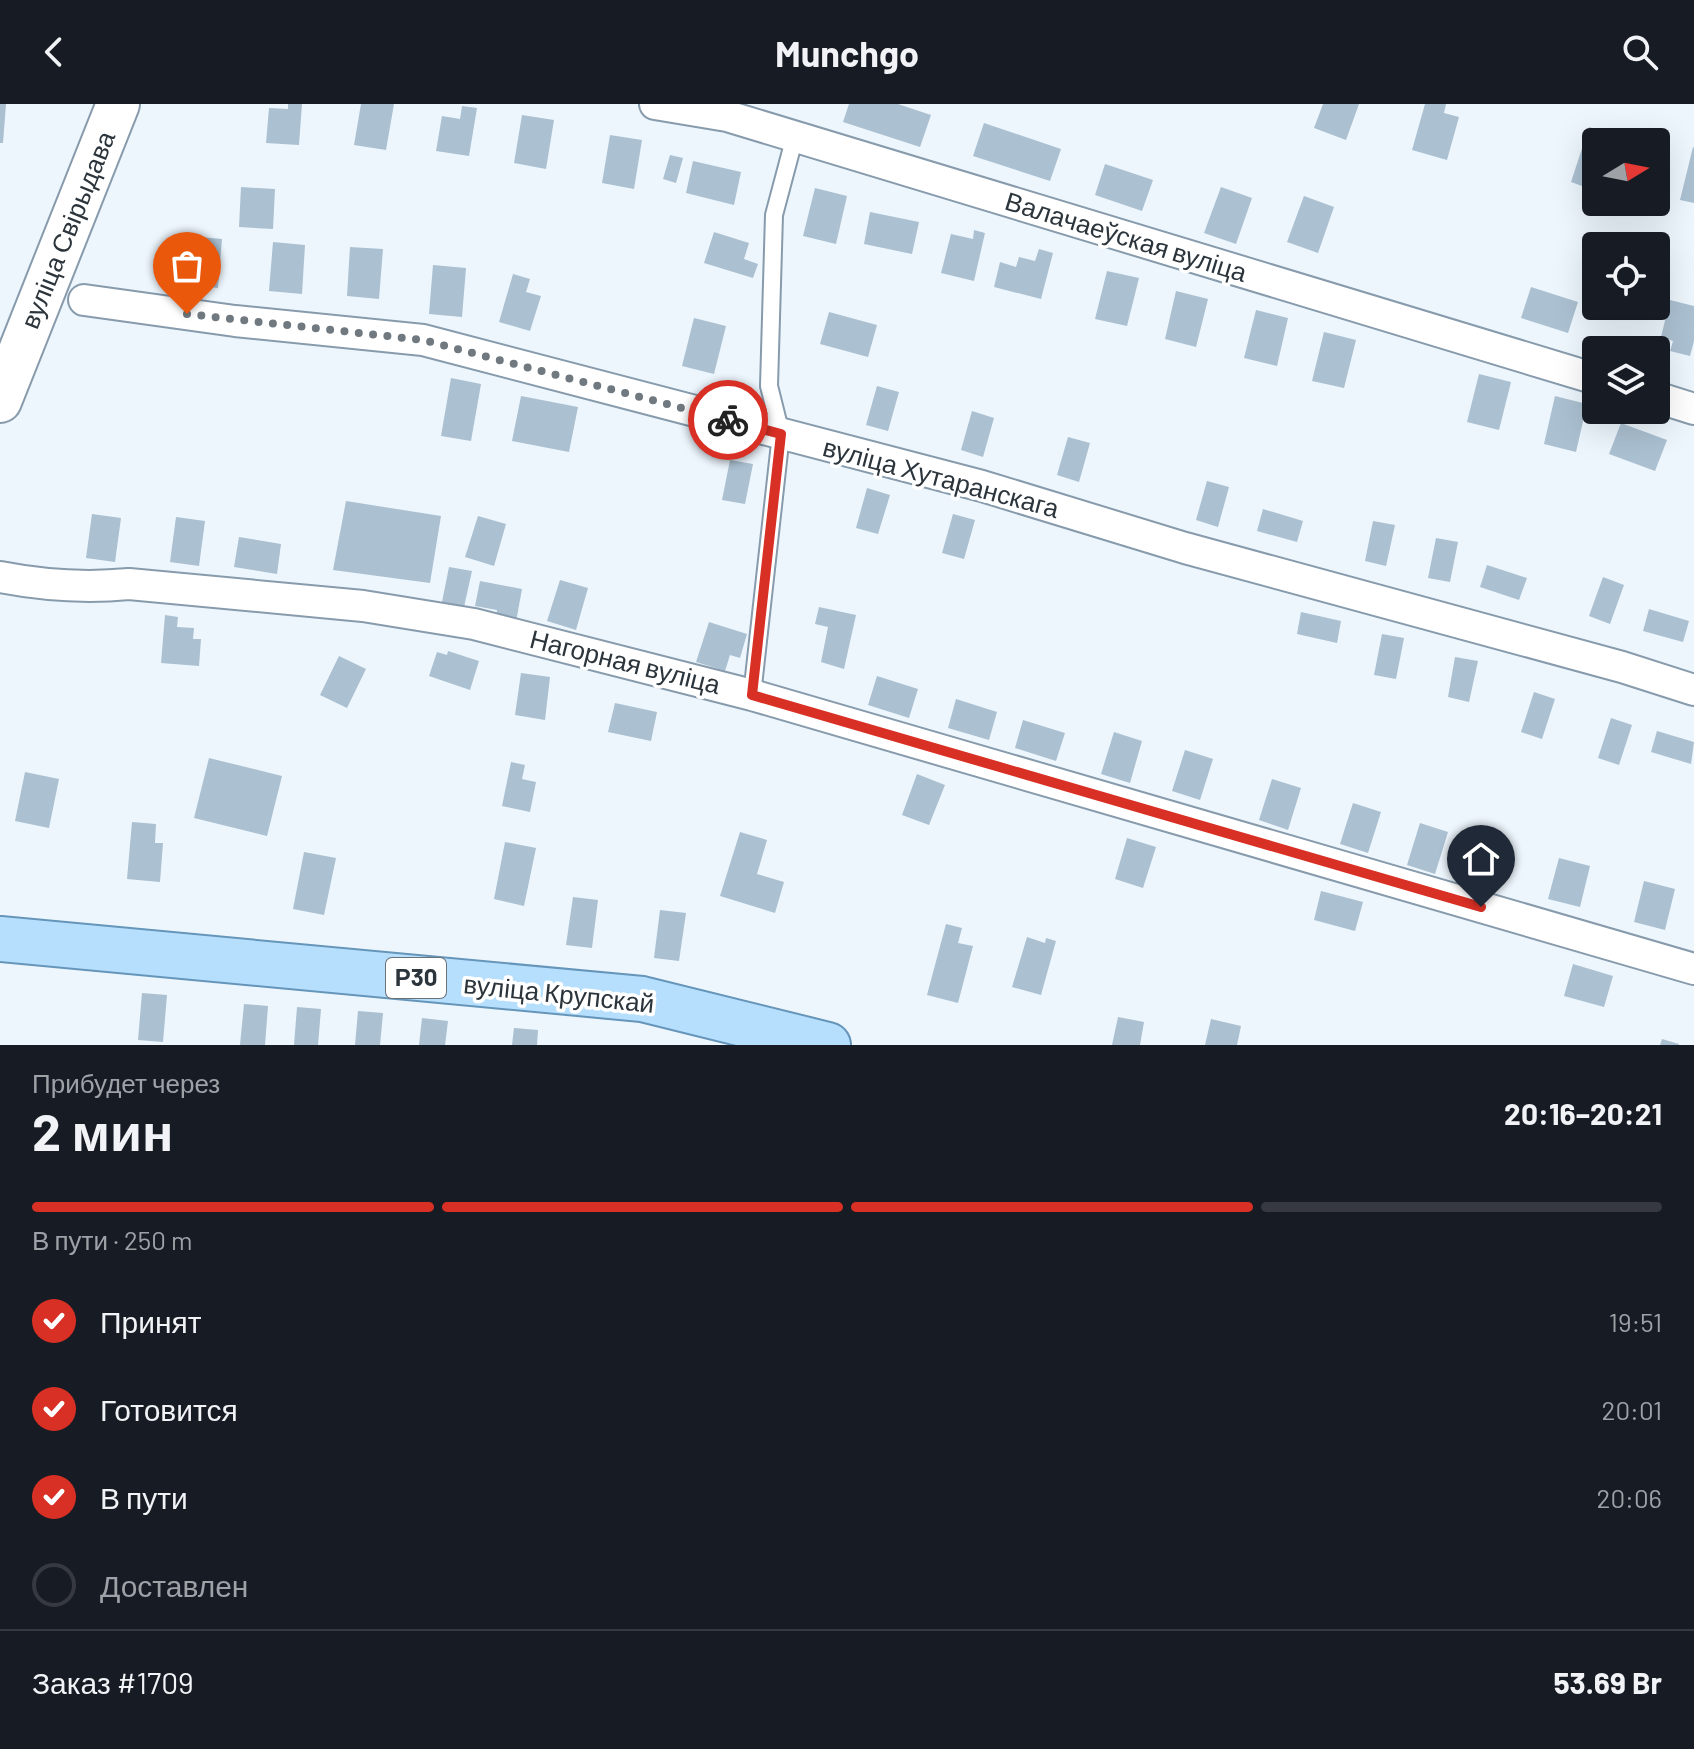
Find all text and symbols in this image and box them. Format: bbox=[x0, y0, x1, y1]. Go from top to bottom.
icon: back bbox=[32, 30, 76, 74]
icon: search bbox=[1618, 30, 1662, 74]
text: Munchgo bbox=[775, 31, 919, 74]
street label: вуліца Свірыдава bbox=[13, 126, 121, 333]
north arrow bbox=[1582, 128, 1670, 216]
map controls bbox=[1582, 128, 1670, 424]
street label: Валачаеўская вуліца bbox=[1002, 184, 1251, 287]
pin bbox=[153, 232, 221, 314]
button: locate bbox=[1582, 232, 1670, 320]
icon: bag bbox=[165, 244, 209, 288]
button: layers bbox=[1582, 336, 1670, 424]
courier bbox=[688, 380, 768, 460]
icon: bike bbox=[706, 398, 750, 442]
street label: вуліца Хутаранскага bbox=[820, 430, 1063, 523]
street label: Нагорная вуліца bbox=[527, 622, 724, 699]
pin bbox=[1447, 825, 1515, 907]
icon: home bbox=[1459, 837, 1503, 881]
road number: Р30 bbox=[386, 958, 446, 998]
street label: вуліца Крупскай bbox=[462, 967, 656, 1018]
text: Прибудет через bbox=[32, 1067, 220, 1098]
text: 20:16–20:21 bbox=[1504, 1095, 1662, 1131]
text: 2 мин bbox=[32, 1099, 173, 1161]
text: В пути · 250 m bbox=[32, 1224, 193, 1255]
icon: check bbox=[32, 1299, 76, 1343]
text: Принят bbox=[100, 1303, 202, 1339]
text: 19:51 bbox=[1609, 1306, 1662, 1337]
icon: check bbox=[32, 1387, 76, 1431]
text: Готовится bbox=[100, 1391, 238, 1427]
text: 20:01 bbox=[1601, 1394, 1662, 1425]
icon: check bbox=[32, 1475, 76, 1519]
text: В пути bbox=[100, 1479, 188, 1515]
text: 20:06 bbox=[1596, 1482, 1662, 1513]
text: Доставлен bbox=[100, 1567, 248, 1603]
text: Заказ #1709 bbox=[32, 1664, 194, 1700]
text: 53.69 Br bbox=[1553, 1664, 1662, 1700]

